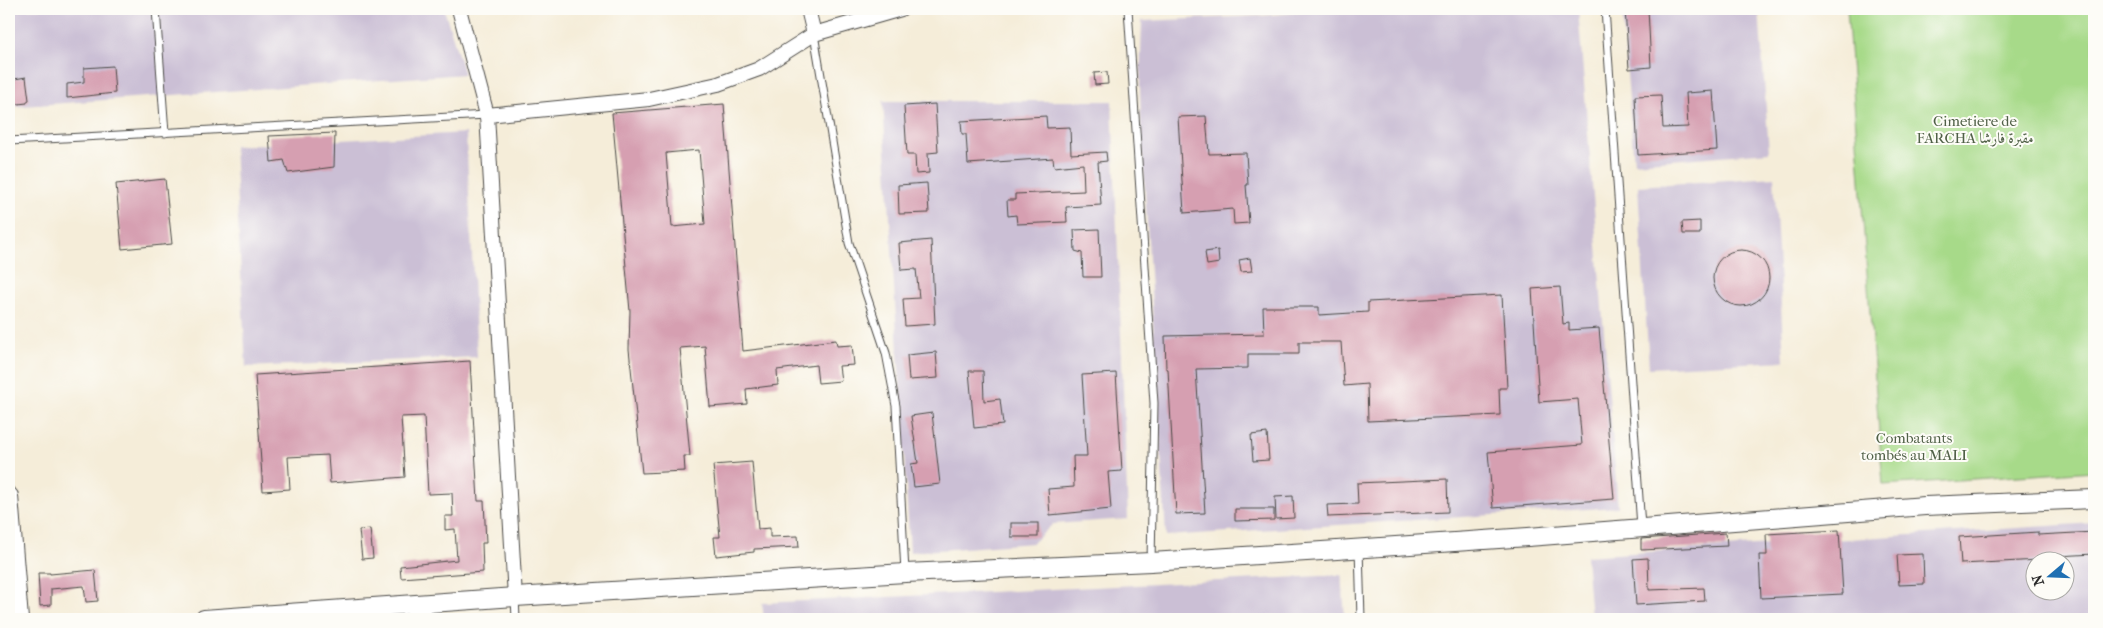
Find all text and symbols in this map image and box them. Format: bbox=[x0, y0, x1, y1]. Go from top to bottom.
park label: Cimetiere de FARCHA مقبرة فارشا bbox=[1916, 112, 2034, 147]
park label: Combatants tombés au MALI bbox=[1861, 429, 1967, 464]
north arrow bbox=[2026, 550, 2076, 600]
text: N bbox=[2028, 572, 2048, 588]

